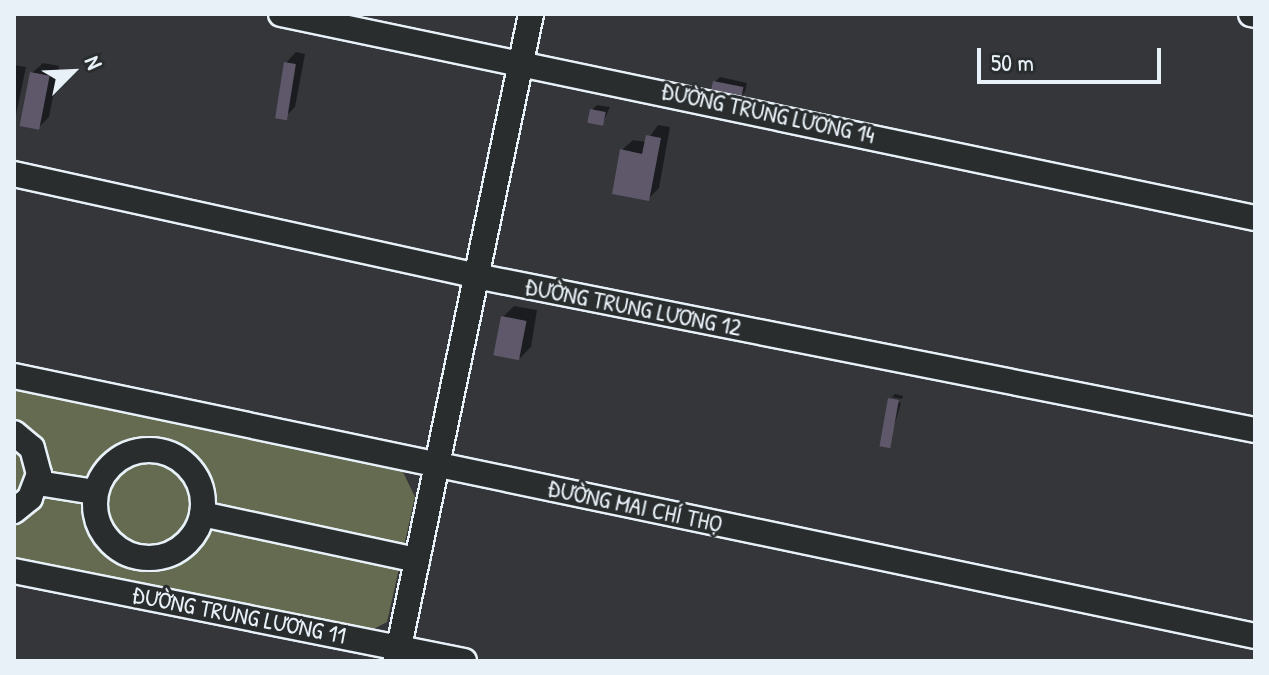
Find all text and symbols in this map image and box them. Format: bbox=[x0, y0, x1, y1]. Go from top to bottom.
north arrow bbox=[32, 32, 112, 112]
scale bar bbox=[981, 32, 1165, 82]
text: 50 m bbox=[991, 46, 1034, 78]
text: N bbox=[78, 51, 110, 74]
street label: ĐƯỜNG TRUNG LƯƠNG 14 bbox=[659, 76, 877, 150]
street label: ĐƯỜNG TRUNG LƯƠNG 12 bbox=[522, 272, 744, 342]
street label: ĐƯỜNG MAI CHÍ THỌ bbox=[545, 473, 725, 539]
street label: ĐƯỜNG TRUNG LƯƠNG 11 bbox=[130, 580, 348, 650]

